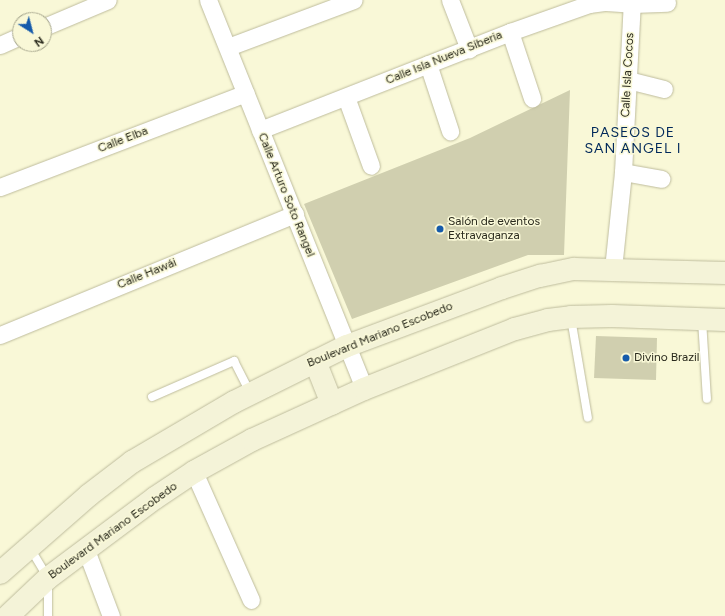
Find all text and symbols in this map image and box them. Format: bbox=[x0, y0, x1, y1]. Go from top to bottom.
north arrow bbox=[12, 12, 52, 52]
street label: Calle Isla Nueva Siberia bbox=[384, 28, 504, 88]
street label: Calle Isla Cocos bbox=[619, 32, 637, 118]
text: N bbox=[32, 34, 46, 49]
street label: Calle Elba bbox=[96, 124, 150, 156]
district label: PASEOS DE SAN ANGEL I bbox=[584, 125, 682, 158]
street label: Calle Arturo Soto Rangel bbox=[255, 131, 317, 259]
place label: Salón de eventos Extravaganza bbox=[448, 215, 540, 243]
marker: Salón de eventos Extravaganza bbox=[435, 224, 445, 234]
street label: Calle Hawái bbox=[115, 256, 179, 292]
street label: Boulevard Mariano Escobedo bbox=[305, 299, 455, 371]
place label: Divino Brazil bbox=[634, 351, 700, 365]
marker: Divino Brazil bbox=[621, 353, 631, 363]
street label: Boulevard Mariano Escobedo bbox=[46, 479, 180, 583]

